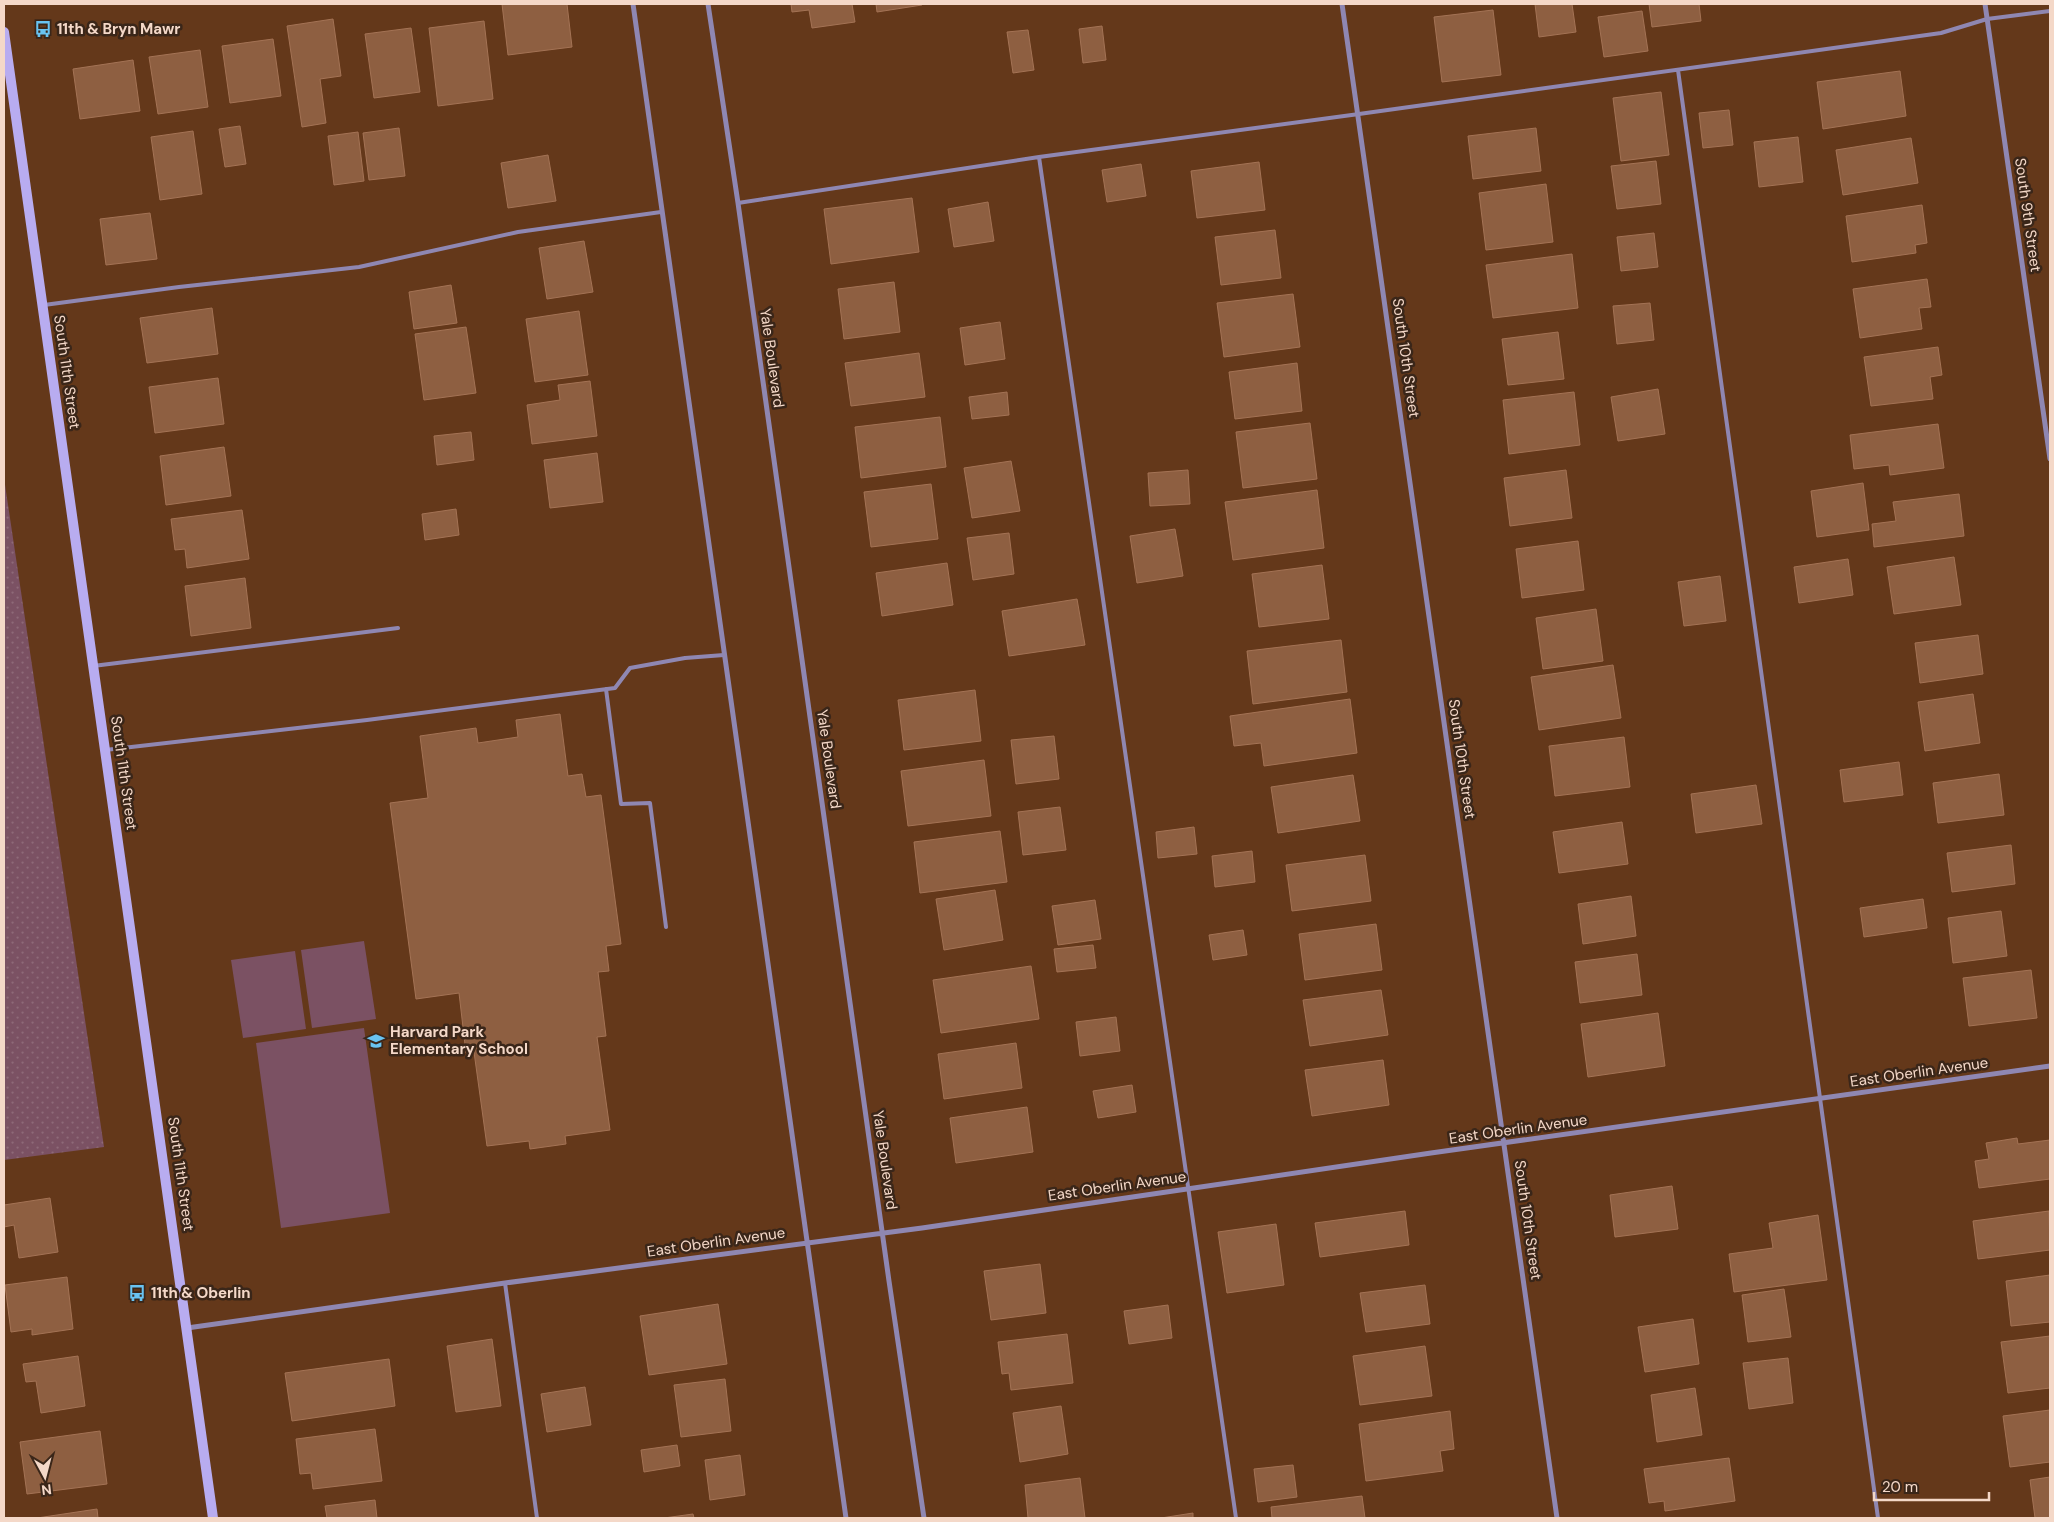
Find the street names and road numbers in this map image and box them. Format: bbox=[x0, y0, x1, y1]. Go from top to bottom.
street label: South 9th Street bbox=[2010, 157, 2046, 273]
street label: South 10th Street bbox=[1388, 297, 1424, 419]
street label: Yale Boulevard bbox=[755, 307, 789, 409]
street label: South 11th Street bbox=[49, 314, 85, 430]
street label: South 10th Street bbox=[1444, 698, 1480, 820]
street label: Yale Boulevard bbox=[812, 708, 846, 810]
street label: South 11th Street bbox=[106, 715, 142, 831]
street label: East Oberlin Avenue bbox=[1849, 1052, 1989, 1092]
street label: Yale Boulevard bbox=[868, 1109, 902, 1211]
street label: East Oberlin Avenue bbox=[1448, 1109, 1588, 1149]
street label: South 11th Street bbox=[163, 1116, 199, 1232]
street label: South 10th Street bbox=[1510, 1159, 1546, 1281]
street label: East Oberlin Avenue bbox=[1047, 1166, 1187, 1206]
street label: East Oberlin Avenue bbox=[646, 1222, 786, 1262]

